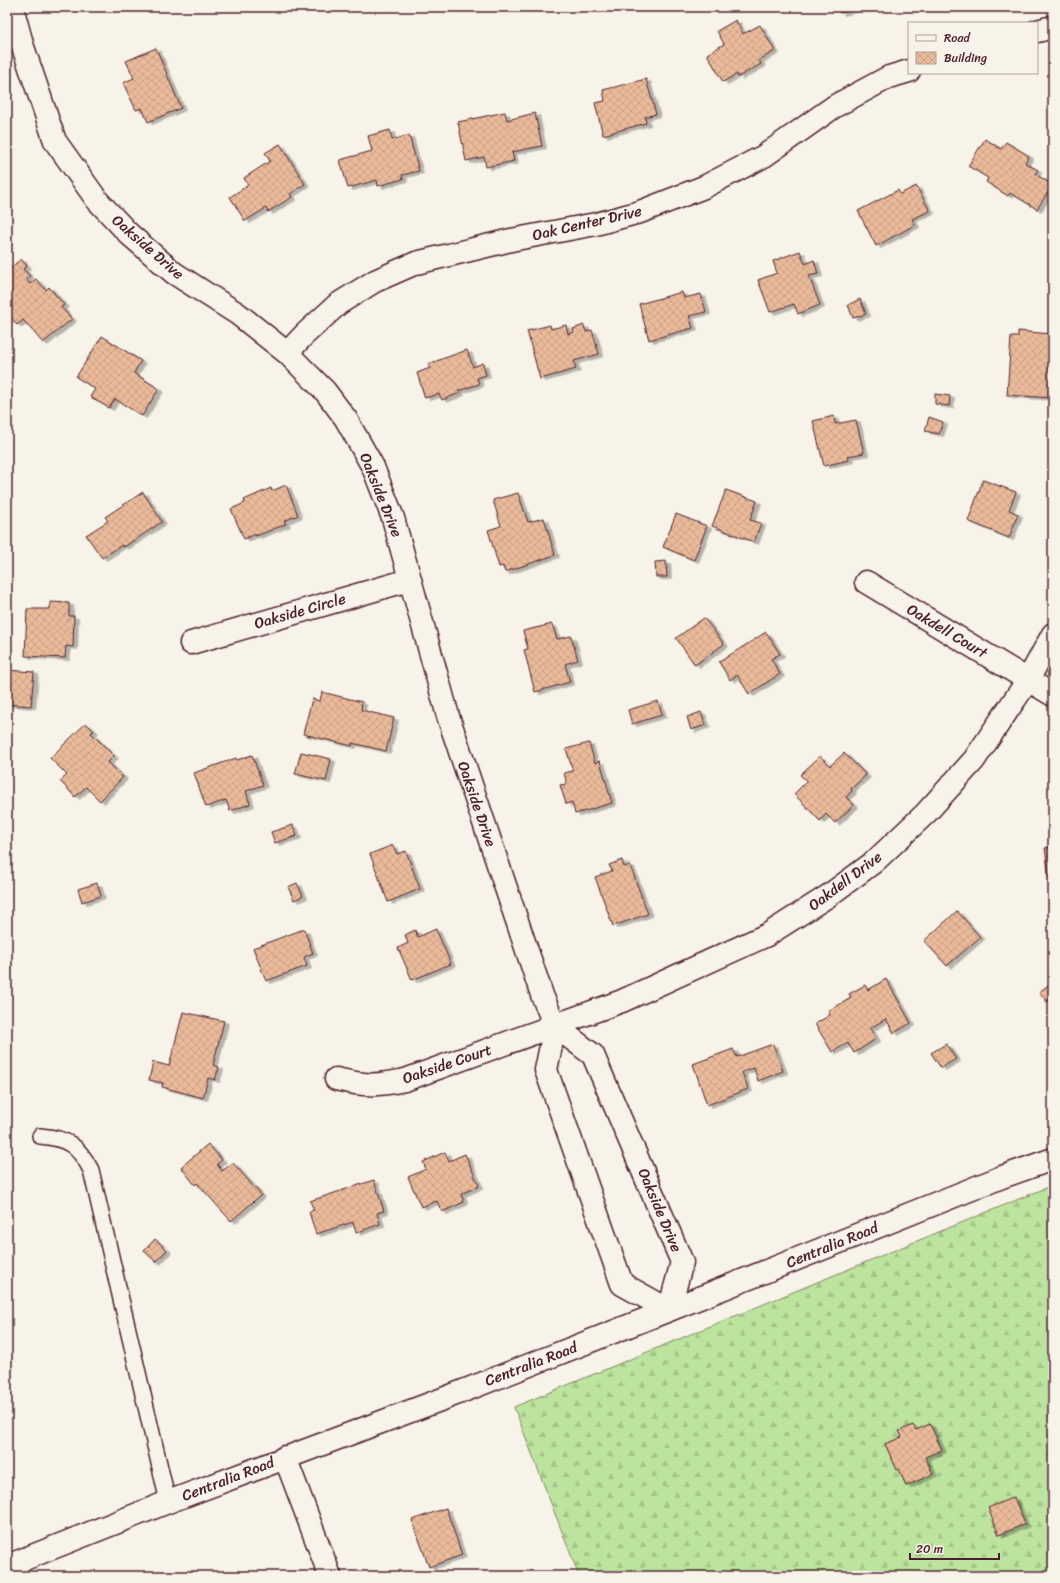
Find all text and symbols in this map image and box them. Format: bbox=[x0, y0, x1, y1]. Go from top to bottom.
legend bbox=[908, 22, 1038, 74]
text: Road bbox=[944, 27, 971, 49]
text: Building bbox=[944, 47, 987, 69]
street label: Oak Center Drive bbox=[530, 198, 645, 248]
street label: Oakside Drive bbox=[106, 208, 190, 286]
street label: Oakside Drive bbox=[352, 449, 410, 542]
street label: Oakside Circle bbox=[251, 585, 349, 637]
street label: Oakdell Court bbox=[902, 597, 993, 666]
street label: Oakside Drive bbox=[450, 758, 504, 851]
street label: Oakdell Drive bbox=[802, 844, 888, 918]
street label: Oakside Court bbox=[399, 1036, 496, 1091]
street label: Oakside Drive bbox=[631, 1164, 690, 1256]
street label: Centralia Road bbox=[782, 1214, 883, 1275]
street label: Centralia Road bbox=[481, 1334, 582, 1394]
street label: Centralia Road bbox=[178, 1449, 279, 1509]
scale bar bbox=[910, 1535, 999, 1561]
text: 20 m bbox=[916, 1538, 943, 1560]

